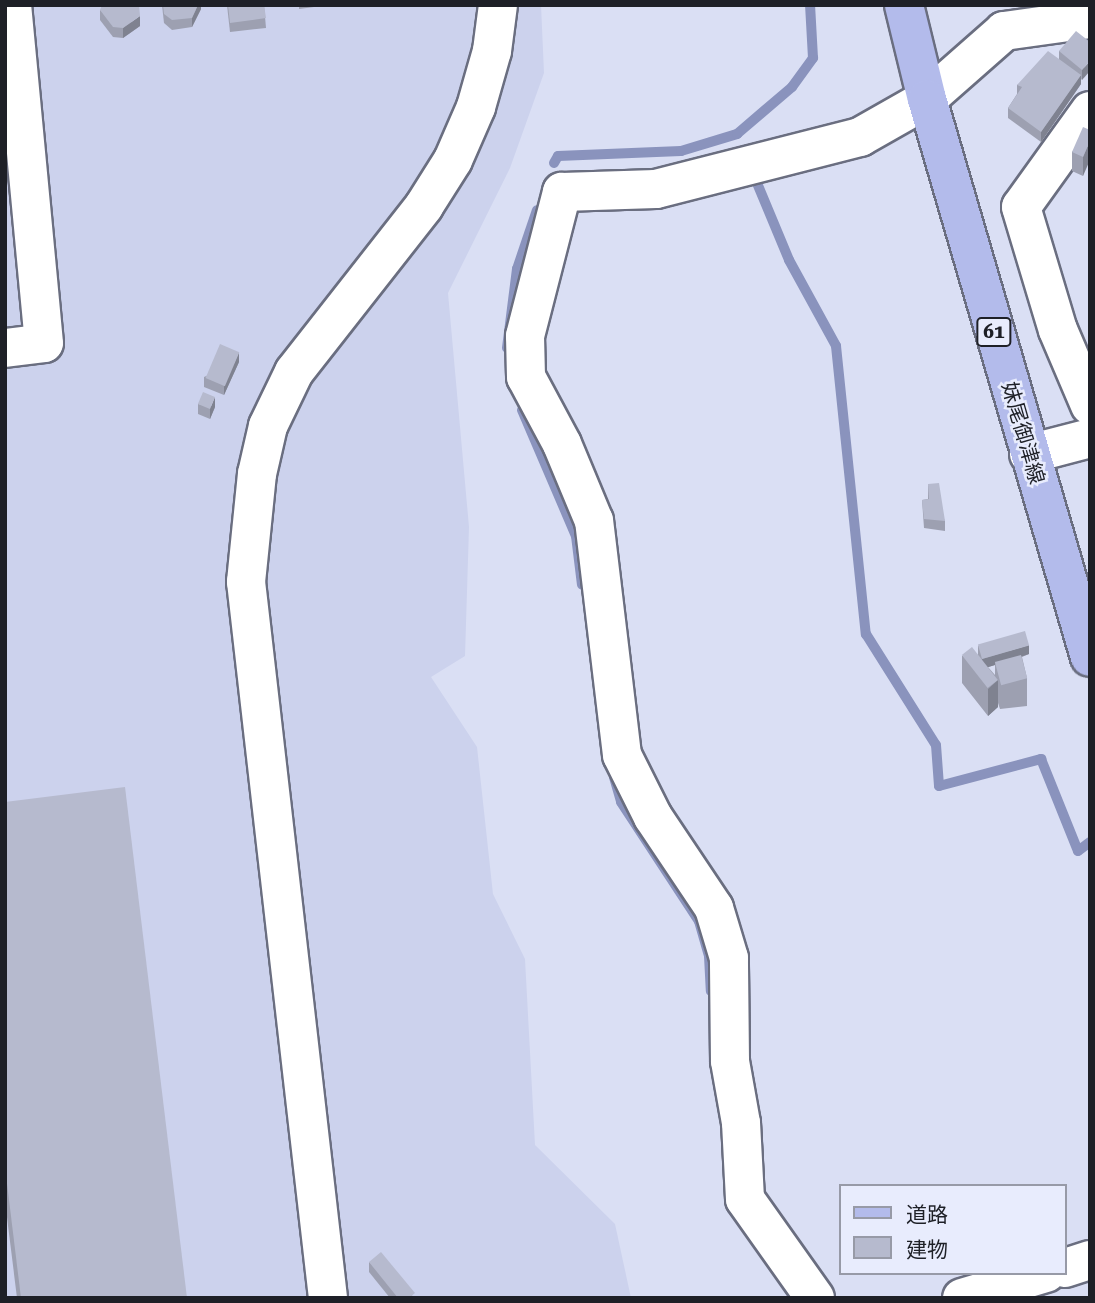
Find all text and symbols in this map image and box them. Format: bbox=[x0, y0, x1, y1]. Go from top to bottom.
road number: 61 bbox=[975, 316, 1013, 348]
street label: 妹尾御津線 bbox=[996, 379, 1050, 487]
legend bbox=[839, 1184, 1067, 1275]
text: 道路 bbox=[906, 1203, 948, 1227]
text: 建物 bbox=[906, 1238, 948, 1262]

